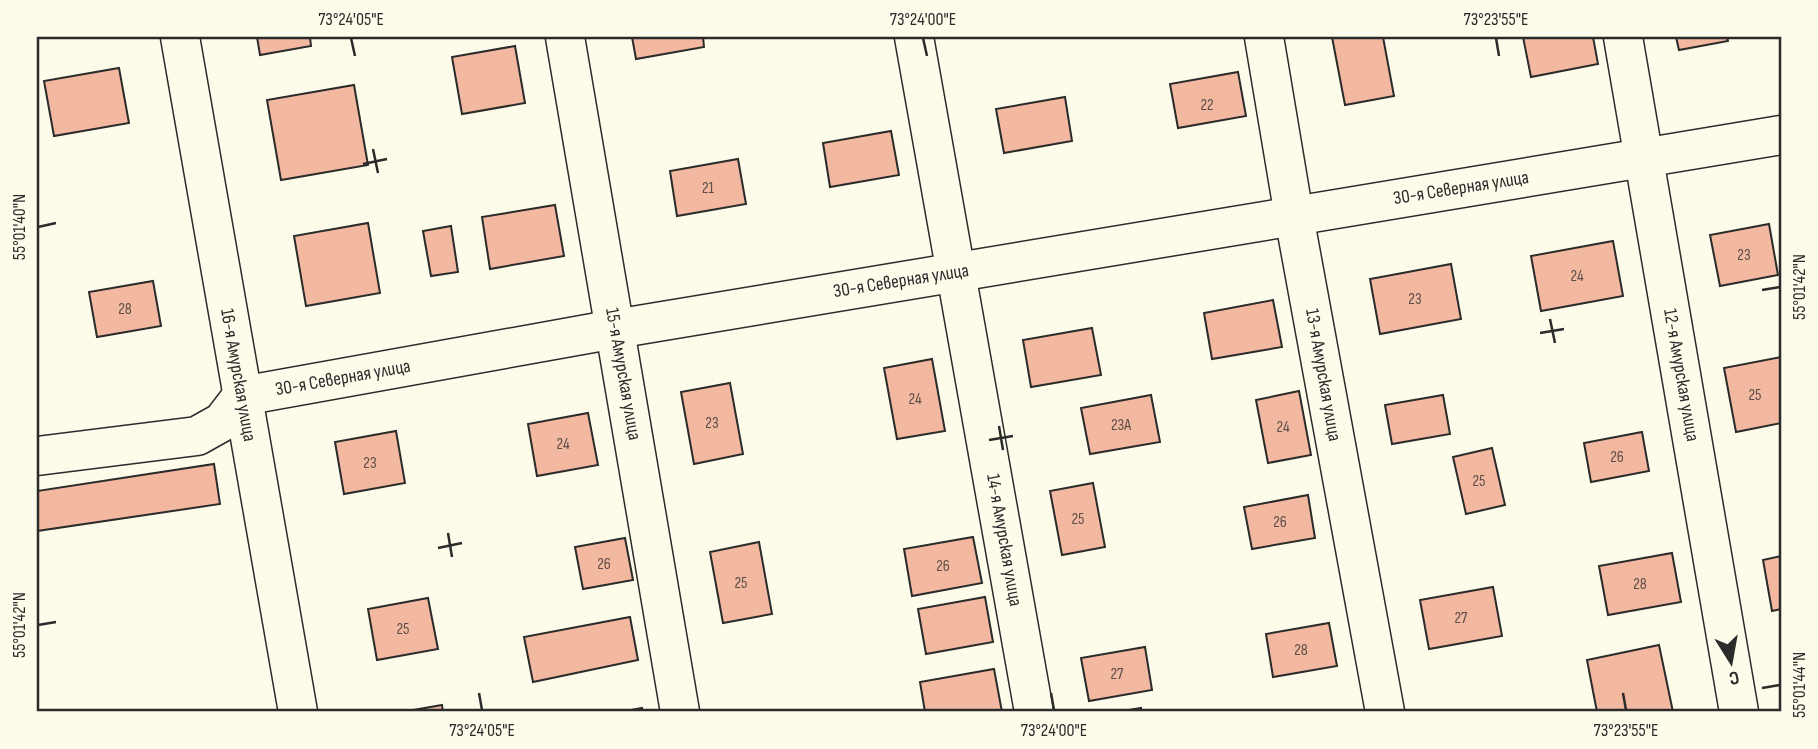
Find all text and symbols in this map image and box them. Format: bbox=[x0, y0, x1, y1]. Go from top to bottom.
text: 73°24'05"E bbox=[318, 9, 384, 30]
text: 73°24'00"E bbox=[890, 9, 956, 30]
text: 73°23'55"E bbox=[1464, 9, 1528, 30]
house number: 22 bbox=[1200, 96, 1214, 115]
street label: 30-я Северная улица bbox=[1392, 166, 1530, 210]
house number: 21 bbox=[702, 179, 715, 198]
text: 55°01'40"N bbox=[9, 194, 30, 260]
house number: 23 bbox=[1737, 246, 1751, 265]
text: 55°01'42"N bbox=[1789, 254, 1810, 320]
street label: 30-я Северная улица bbox=[832, 259, 970, 303]
house number: 24 bbox=[1570, 267, 1584, 286]
house number: 23 bbox=[1408, 290, 1422, 309]
house number: 28 bbox=[118, 300, 132, 319]
street label: 15-я Амурская улица bbox=[600, 306, 646, 442]
street label: 16-я Амурская улица bbox=[215, 307, 261, 443]
street label: 13-я Амурская улица bbox=[1300, 307, 1346, 443]
street label: 12-я Амурская улица bbox=[1658, 307, 1704, 443]
street label: 30-я Северная улица bbox=[274, 355, 412, 401]
house number: 25 bbox=[1748, 386, 1762, 405]
house number: 24 bbox=[908, 390, 922, 409]
house number: 23 bbox=[705, 414, 719, 433]
house number: 23А bbox=[1111, 416, 1131, 435]
house number: 24 bbox=[1276, 418, 1290, 437]
house number: 24 bbox=[556, 435, 570, 454]
house number: 26 bbox=[1610, 448, 1624, 467]
house number: 23 bbox=[363, 454, 377, 473]
street label: 14-я Амурская улица bbox=[981, 472, 1027, 608]
house number: 25 bbox=[1472, 472, 1486, 491]
house number: 25 bbox=[1071, 510, 1085, 529]
house number: 26 bbox=[1273, 513, 1287, 532]
house number: 26 bbox=[597, 555, 611, 574]
house number: 26 bbox=[936, 557, 950, 576]
house number: 25 bbox=[734, 574, 748, 593]
house number: 28 bbox=[1633, 575, 1647, 594]
text: 55°01'42"N bbox=[9, 592, 30, 658]
house number: 27 bbox=[1454, 609, 1468, 628]
house number: 25 bbox=[396, 620, 410, 639]
north arrow bbox=[1696, 626, 1766, 696]
house number: 28 bbox=[1294, 641, 1308, 660]
text: 55°01'44"N bbox=[1789, 652, 1810, 718]
house number: 27 bbox=[1110, 665, 1124, 684]
text: С bbox=[1727, 665, 1741, 689]
text: 73°24'05"E bbox=[449, 720, 515, 741]
text: 73°24'00"E bbox=[1021, 720, 1087, 741]
text: 73°23'55"E bbox=[1594, 720, 1658, 741]

